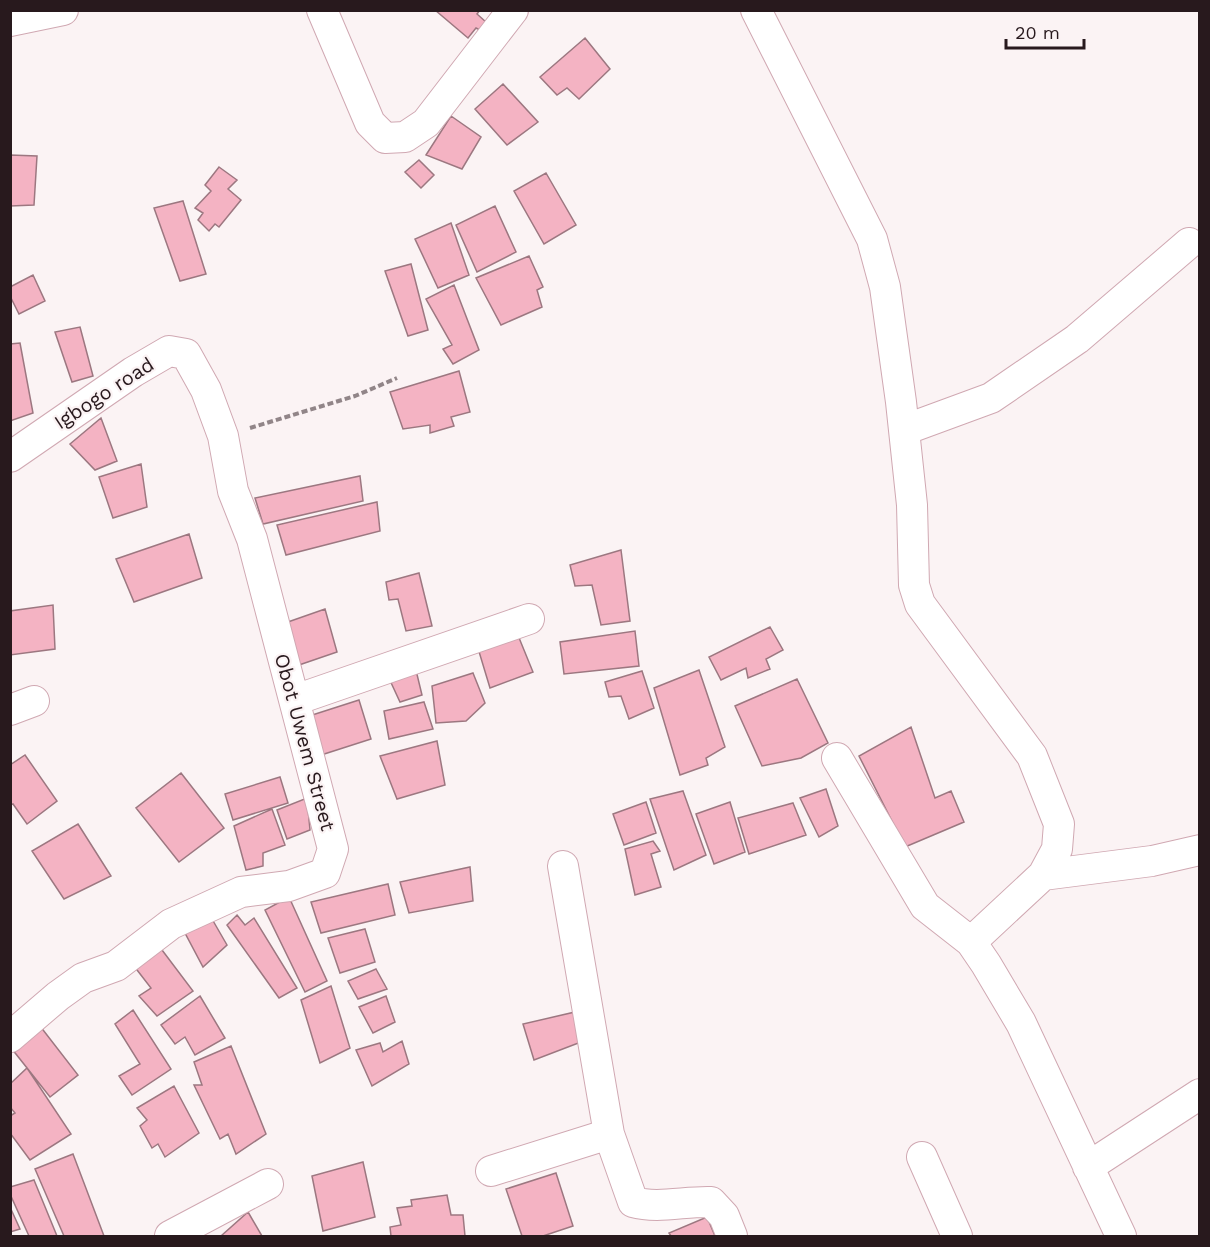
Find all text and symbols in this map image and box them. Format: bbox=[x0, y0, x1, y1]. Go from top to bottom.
scale bar bbox=[1006, 12, 1084, 50]
text: 20 m bbox=[1015, 22, 1060, 43]
street label: Igbogo road bbox=[50, 352, 158, 434]
street label: Obot Uwem Street bbox=[270, 651, 340, 834]

